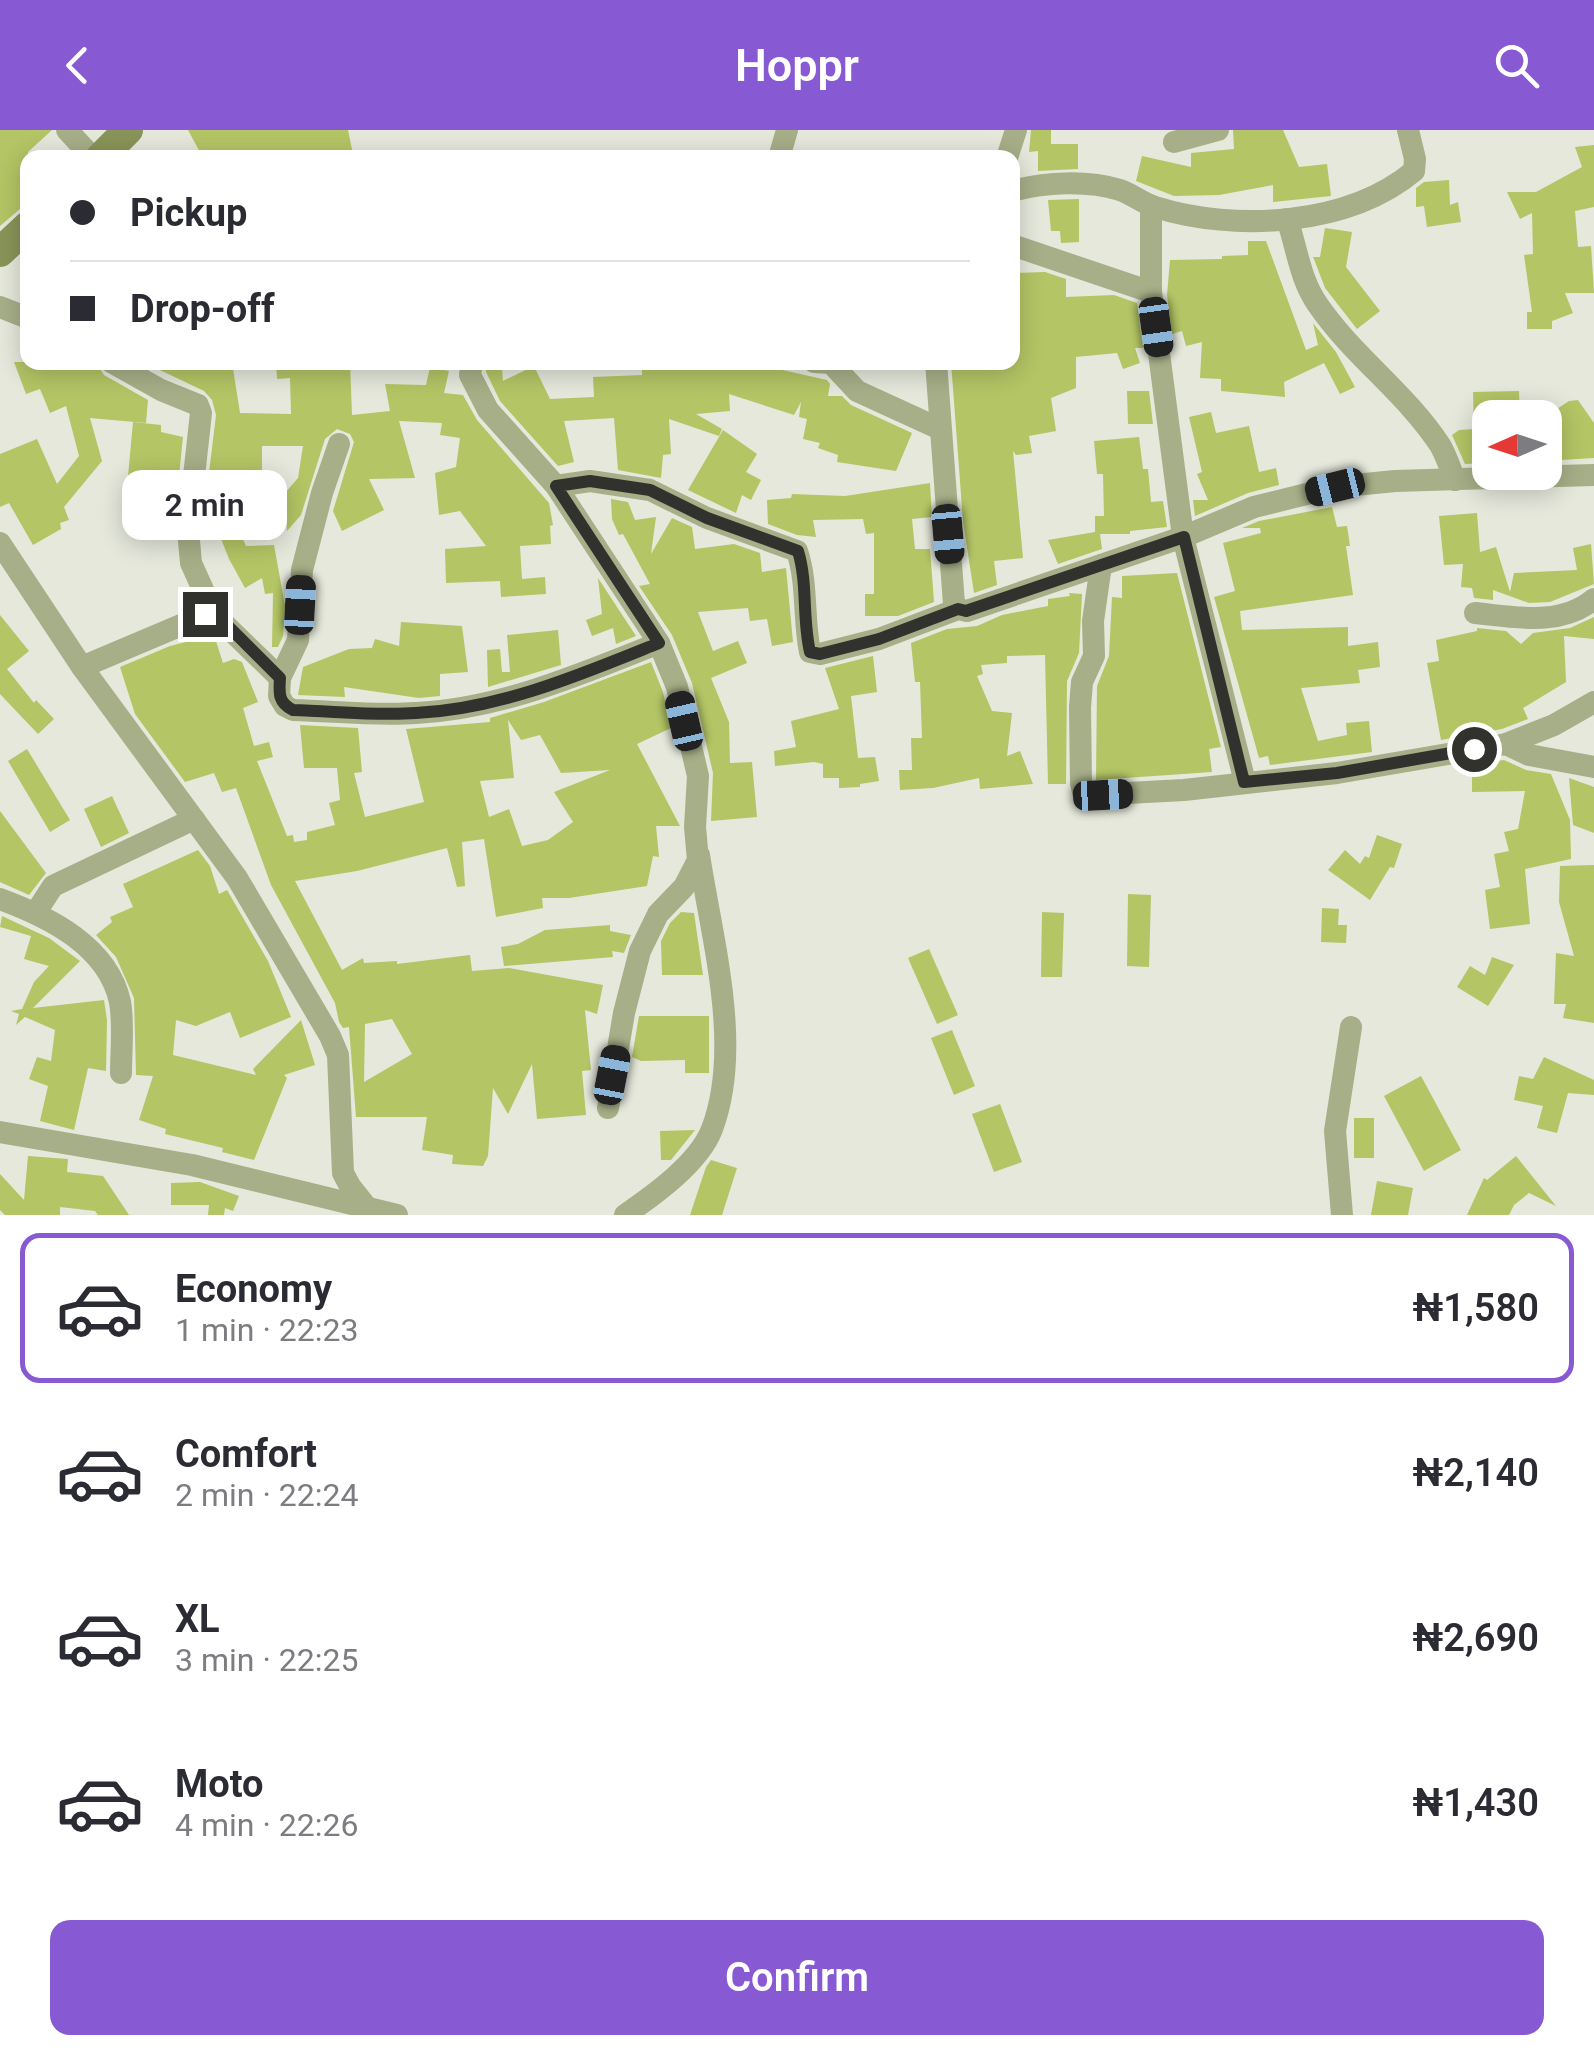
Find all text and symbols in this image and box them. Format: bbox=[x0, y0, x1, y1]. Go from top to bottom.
icon: back bbox=[50, 38, 105, 93]
icon: search bbox=[1489, 38, 1544, 93]
text: Hoppr bbox=[735, 39, 859, 92]
text: Pickup bbox=[130, 191, 247, 235]
text: Drop-off bbox=[130, 287, 275, 331]
car bbox=[1137, 295, 1175, 359]
north arrow bbox=[1472, 400, 1562, 490]
map controls bbox=[1472, 400, 1562, 490]
car bbox=[1302, 465, 1368, 509]
callout: 2 min bbox=[122, 469, 288, 539]
text: 2 min bbox=[164, 486, 245, 524]
car bbox=[930, 503, 966, 565]
car bbox=[283, 574, 317, 636]
route end bbox=[183, 592, 228, 637]
car bbox=[663, 688, 705, 754]
route start bbox=[1452, 727, 1497, 772]
car bbox=[1072, 778, 1134, 812]
car bbox=[592, 1043, 632, 1107]
icon: car bbox=[55, 1263, 145, 1353]
text: Economy bbox=[175, 1267, 332, 1311]
text: ₦1,580 bbox=[1413, 1286, 1539, 1330]
text: 1 min · 22:23 bbox=[175, 1311, 358, 1349]
icon: car bbox=[55, 1428, 145, 1518]
text: Comfort bbox=[175, 1432, 317, 1476]
text: ₦2,140 bbox=[1413, 1451, 1539, 1495]
text: 2 min · 22:24 bbox=[175, 1476, 358, 1514]
icon: car bbox=[55, 1593, 145, 1683]
text: XL bbox=[175, 1597, 220, 1641]
text: ₦2,690 bbox=[1413, 1616, 1539, 1660]
text: 3 min · 22:25 bbox=[175, 1641, 358, 1679]
icon: car bbox=[55, 1758, 145, 1848]
text: Moto bbox=[175, 1762, 264, 1806]
text: ₦1,430 bbox=[1413, 1781, 1539, 1825]
text: 4 min · 22:26 bbox=[175, 1806, 358, 1844]
button: Confirm bbox=[50, 1920, 1544, 2035]

